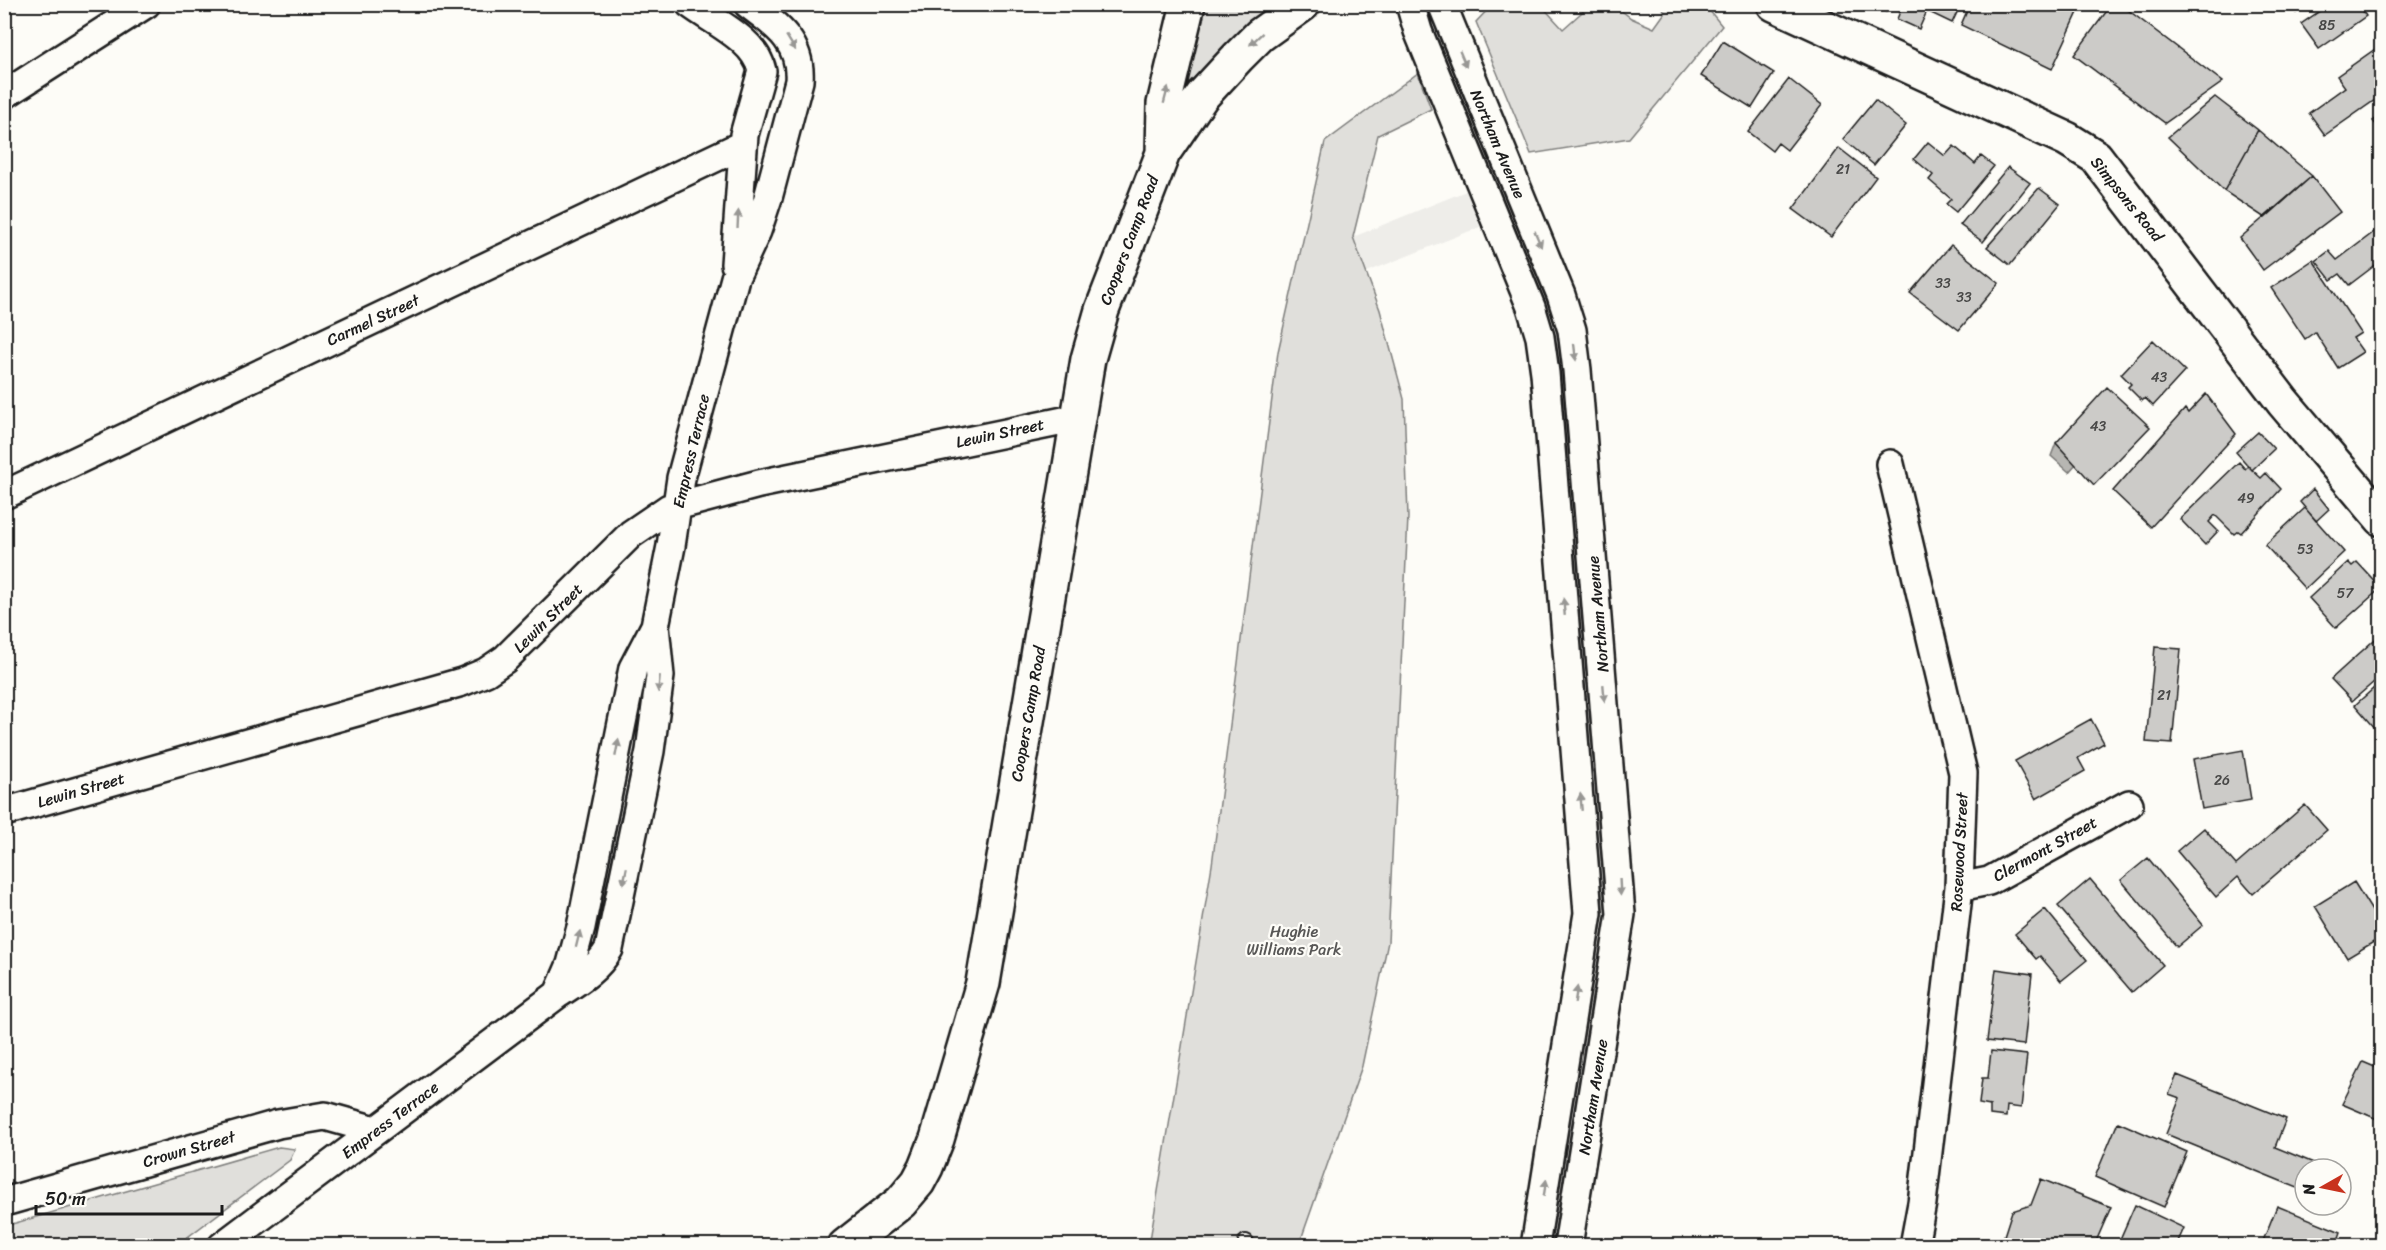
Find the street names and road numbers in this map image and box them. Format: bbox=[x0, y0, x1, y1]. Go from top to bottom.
street label: Northam Avenue bbox=[1462, 85, 1534, 203]
street label: Simpsons Road bbox=[2083, 149, 2172, 250]
street label: Coopers Camp Road bbox=[1091, 169, 1168, 309]
street label: Carmel Street bbox=[322, 286, 425, 354]
street label: Empress Terrace bbox=[664, 391, 718, 511]
street label: Lewin Street bbox=[953, 409, 1047, 457]
street label: Northam Avenue bbox=[1578, 555, 1618, 673]
street label: Lewin Street bbox=[506, 576, 590, 660]
street label: Coopers Camp Road bbox=[1002, 643, 1054, 784]
street label: Lewin Street bbox=[34, 764, 128, 816]
street label: Rosewood Street bbox=[1941, 791, 1977, 912]
street label: Clermont Street bbox=[1987, 808, 2103, 890]
street label: Northam Avenue bbox=[1570, 1037, 1616, 1157]
street label: Empress Terrace bbox=[335, 1073, 445, 1167]
street label: Crown Street bbox=[139, 1122, 239, 1176]

